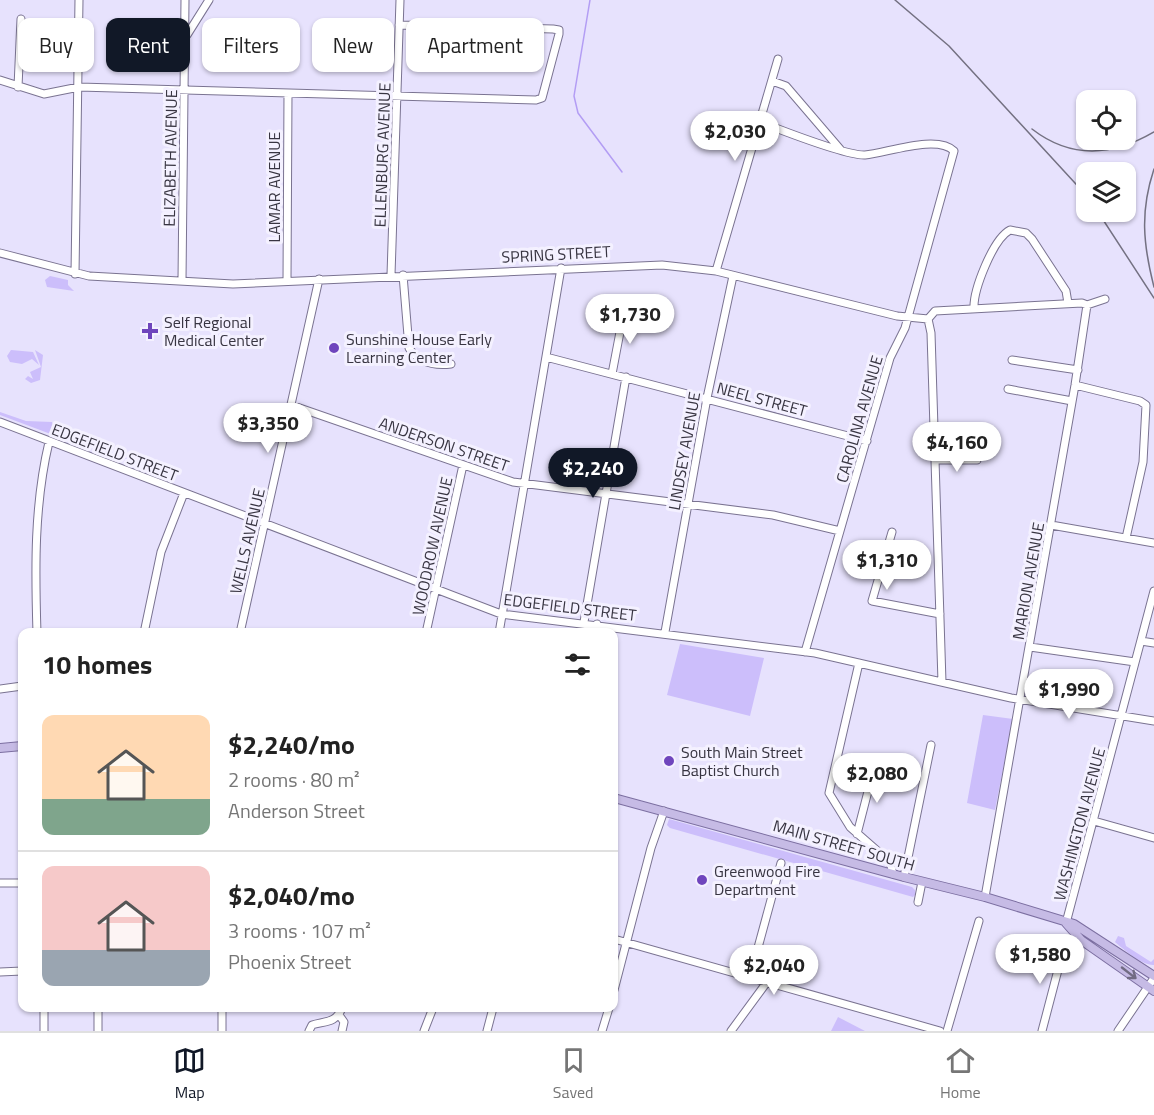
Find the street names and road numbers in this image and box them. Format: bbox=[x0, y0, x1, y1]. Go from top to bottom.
street label: ELLENBURG AVENUE bbox=[367, 82, 397, 228]
street label: ELIZABETH AVENUE bbox=[157, 89, 183, 227]
street label: LAMAR AVENUE bbox=[262, 131, 286, 242]
street label: SPRING STREET bbox=[501, 239, 612, 269]
street label: CAROLINA AVENUE bbox=[829, 352, 889, 485]
street label: NEEL STREET bbox=[714, 375, 810, 423]
street label: LINDSEY AVENUE bbox=[662, 390, 706, 512]
street label: ANDERSON STREET bbox=[376, 411, 513, 478]
street label: EDGEFIELD STREET bbox=[48, 417, 182, 487]
street label: WOODROW AVENUE bbox=[406, 474, 458, 617]
street label: WELLS AVENUE bbox=[223, 486, 271, 596]
street label: MARION AVENUE bbox=[1006, 520, 1050, 642]
street label: EDGEFIELD STREET bbox=[502, 587, 638, 627]
street label: WASHINGTON AVENUE bbox=[1047, 745, 1111, 903]
street label: MAIN STREET SOUTH bbox=[770, 813, 918, 877]

